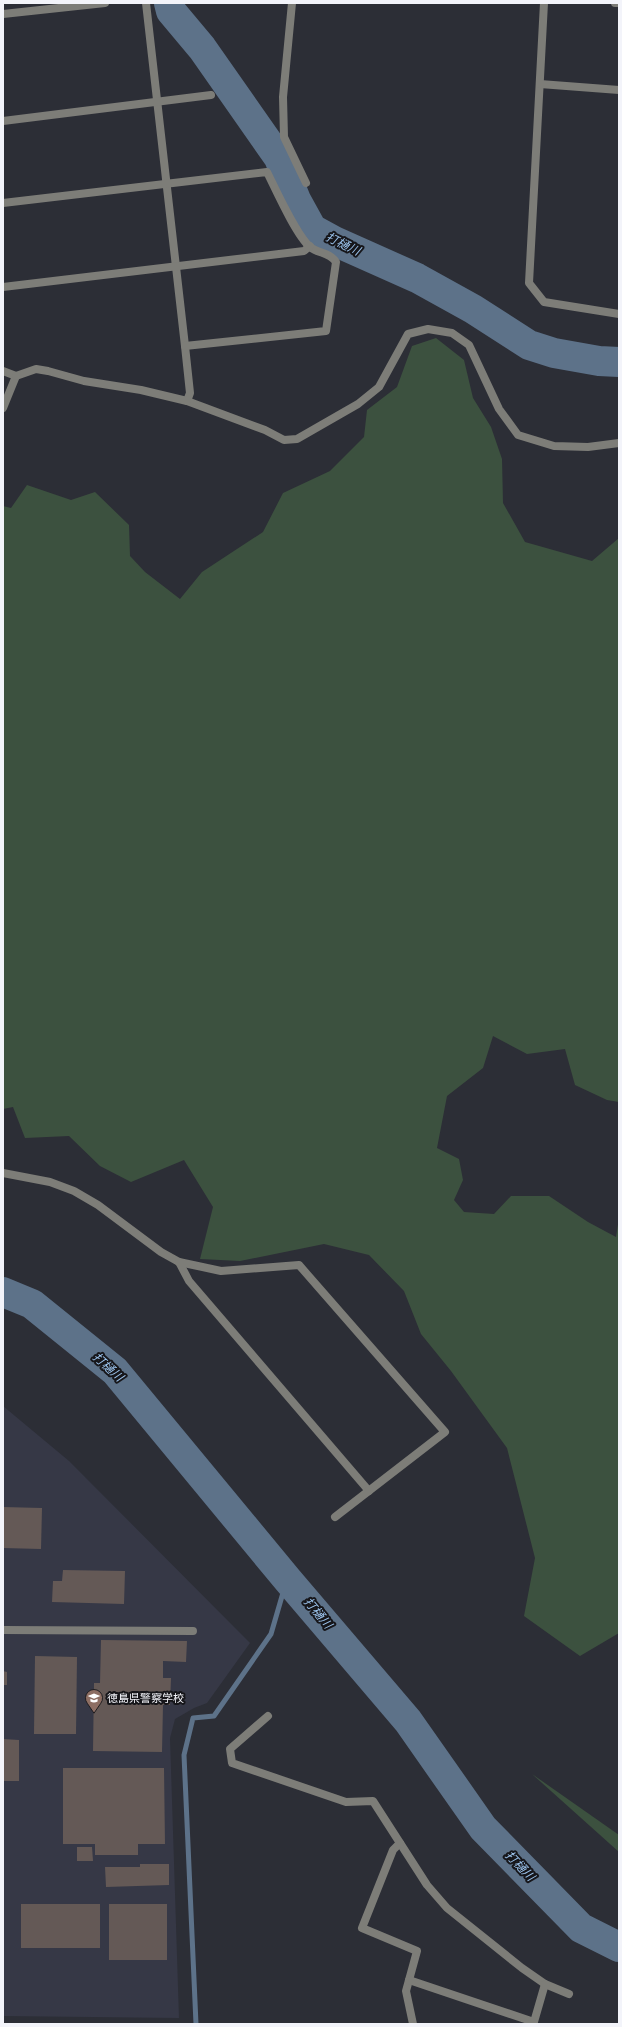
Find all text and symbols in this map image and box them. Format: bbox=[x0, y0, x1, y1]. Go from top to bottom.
water label: 打樋川 bbox=[324, 230, 364, 259]
water label: 打樋川 bbox=[90, 1350, 128, 1386]
water label: 打樋川 bbox=[301, 1595, 336, 1633]
school or university icon: 徳島県警察学校 bbox=[84, 1688, 104, 1713]
place label: 徳島県警察学校 bbox=[107, 1692, 184, 1704]
water label: 打樋川 bbox=[502, 1848, 539, 1885]

